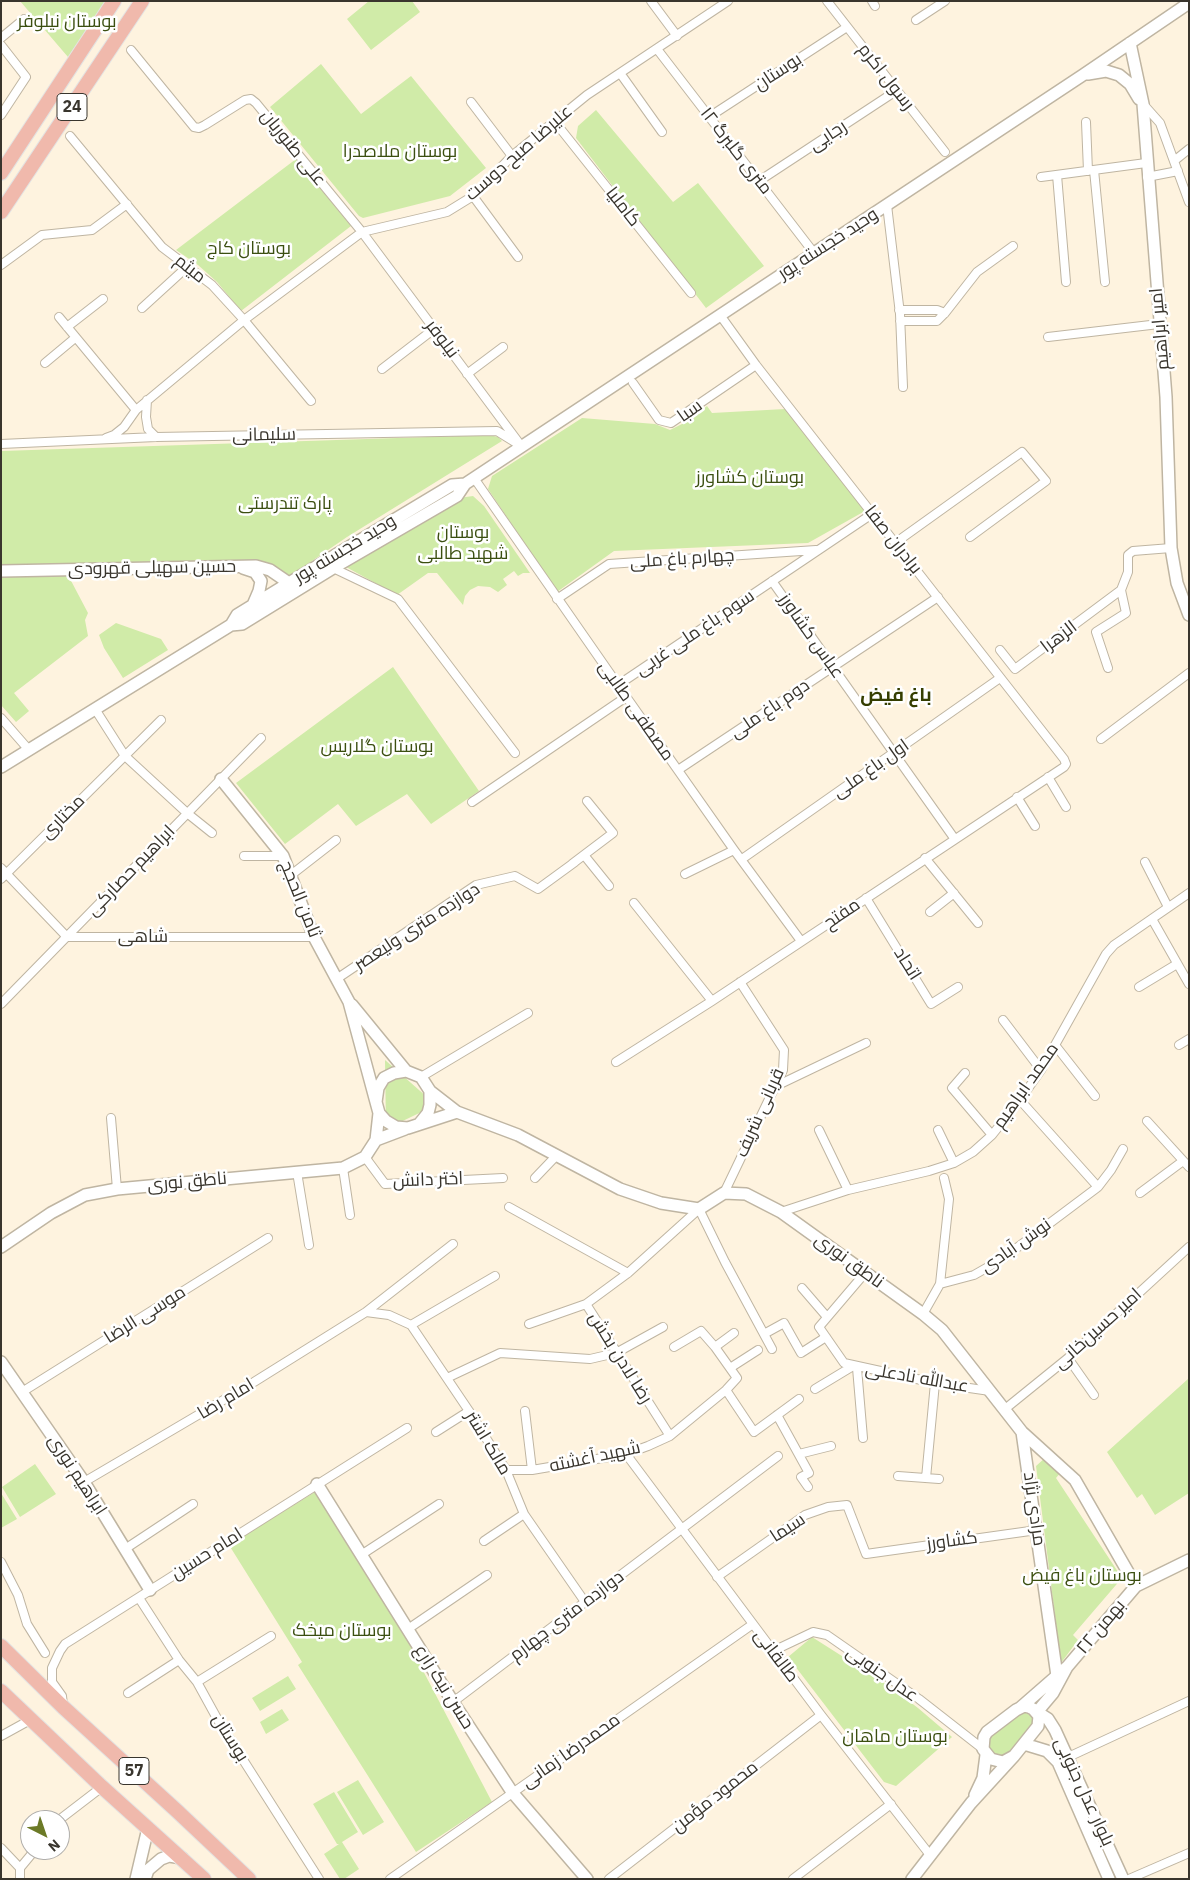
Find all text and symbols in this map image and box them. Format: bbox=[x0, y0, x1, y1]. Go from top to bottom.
park label: بوستان نیلوفر bbox=[17, 11, 117, 33]
street label: رسول اکرم bbox=[853, 39, 919, 115]
street label: بوستان bbox=[750, 49, 806, 95]
road number: 24 bbox=[57, 94, 87, 120]
street label: علیرضا صبح دوست bbox=[461, 101, 577, 205]
street label: ۱۲ متری گلبرگ bbox=[695, 103, 777, 199]
street label: علی طنوریان bbox=[256, 105, 330, 191]
street label: رجایی bbox=[805, 116, 851, 156]
park label: بوستان ملاصدرا bbox=[343, 141, 457, 163]
street label: کاملیا bbox=[601, 183, 645, 231]
street label: وحید خجسته پور bbox=[774, 204, 882, 284]
park label: بوستان کاج bbox=[207, 238, 291, 260]
street label: میثم bbox=[170, 250, 210, 288]
street label: امیر ابراهیم bbox=[1146, 287, 1174, 371]
street label: نیلوفر bbox=[421, 316, 463, 362]
street label: سبا bbox=[673, 395, 707, 427]
street label: سلیمانی bbox=[232, 424, 296, 446]
park label: بوستان کشاورز bbox=[696, 467, 804, 489]
park label: پارک تندرستی bbox=[238, 493, 332, 515]
street label: برادران صفا bbox=[860, 501, 926, 579]
street label: وحید خجسته پور bbox=[290, 510, 400, 588]
park label: بوستان شهید طالبی bbox=[418, 522, 508, 564]
street label: چهارم باغ ملی bbox=[629, 545, 735, 573]
street label: حسین سهیلی قهرودی bbox=[68, 556, 236, 580]
street label: سوم باغ ملی غربی bbox=[631, 585, 759, 681]
street label: عباس کشاورز bbox=[774, 589, 848, 683]
street label: الزهرا bbox=[1037, 616, 1081, 658]
street label: مصطفی طالبی bbox=[594, 657, 678, 765]
street label: دوم باغ ملی bbox=[726, 675, 814, 743]
district label: باغ فیض bbox=[860, 685, 932, 707]
street label: اول باغ ملی bbox=[829, 735, 913, 803]
park label: بوستان گلاریس bbox=[320, 736, 434, 758]
street label: مختاری bbox=[36, 790, 90, 844]
street label: ابراهیم حصارکی bbox=[82, 821, 180, 921]
street label: ثامن الحجج bbox=[275, 857, 325, 941]
street label: دوازده متری ولیعصر bbox=[350, 878, 484, 976]
street label: مفتح bbox=[820, 894, 864, 934]
street label: شاهی bbox=[118, 926, 168, 948]
street label: اتحاد bbox=[889, 944, 925, 984]
street label: محمد ابراهیم bbox=[989, 1039, 1063, 1133]
street label: قربانی شریف bbox=[731, 1065, 789, 1161]
street label: ناطق نوری bbox=[146, 1168, 228, 1196]
street label: اختر دانش bbox=[392, 1168, 464, 1192]
street label: نوش آبادی bbox=[977, 1214, 1055, 1278]
street label: ناطق نوری bbox=[810, 1229, 888, 1293]
street label: موسی الرضا bbox=[100, 1281, 190, 1349]
street label: امیر حسین‌خانی bbox=[1050, 1284, 1146, 1374]
street label: رضا لادن بخش bbox=[583, 1308, 657, 1408]
street label: عبدالله نادعلی bbox=[864, 1358, 970, 1398]
street label: امام رضا bbox=[194, 1374, 258, 1424]
street label: مالک اشتر bbox=[460, 1407, 516, 1479]
street label: ابراهیم نوری bbox=[43, 1431, 111, 1519]
street label: شهید آغشته bbox=[547, 1437, 643, 1477]
street label: مرادی نژاد bbox=[1018, 1471, 1050, 1547]
street label: سیما bbox=[766, 1509, 810, 1547]
street label: امام حسین bbox=[167, 1523, 247, 1585]
street label: کشاورز bbox=[925, 1527, 979, 1555]
park label: بوستان باغ فیض bbox=[1022, 1565, 1142, 1587]
street label: دوازده متری چهارم bbox=[506, 1566, 628, 1666]
street label: ۲۲ بهمن bbox=[1072, 1595, 1130, 1659]
park label: بوستان میخک bbox=[292, 1620, 392, 1642]
street label: طالقانی bbox=[749, 1625, 803, 1687]
street label: حسن نیک زارع bbox=[410, 1641, 478, 1733]
street label: عدل جنوبی bbox=[842, 1641, 922, 1707]
street label: محمدرضا زمانی bbox=[517, 1709, 625, 1793]
street label: بوستان bbox=[207, 1710, 253, 1766]
park label: بوستان ماهان bbox=[842, 1726, 948, 1748]
street label: بلوار عدل جنوبی bbox=[1049, 1734, 1119, 1850]
street label: محمود مؤمن bbox=[667, 1756, 763, 1838]
road number: 57 bbox=[119, 1758, 149, 1784]
north arrow bbox=[20, 1810, 70, 1860]
text: N bbox=[44, 1835, 64, 1856]

